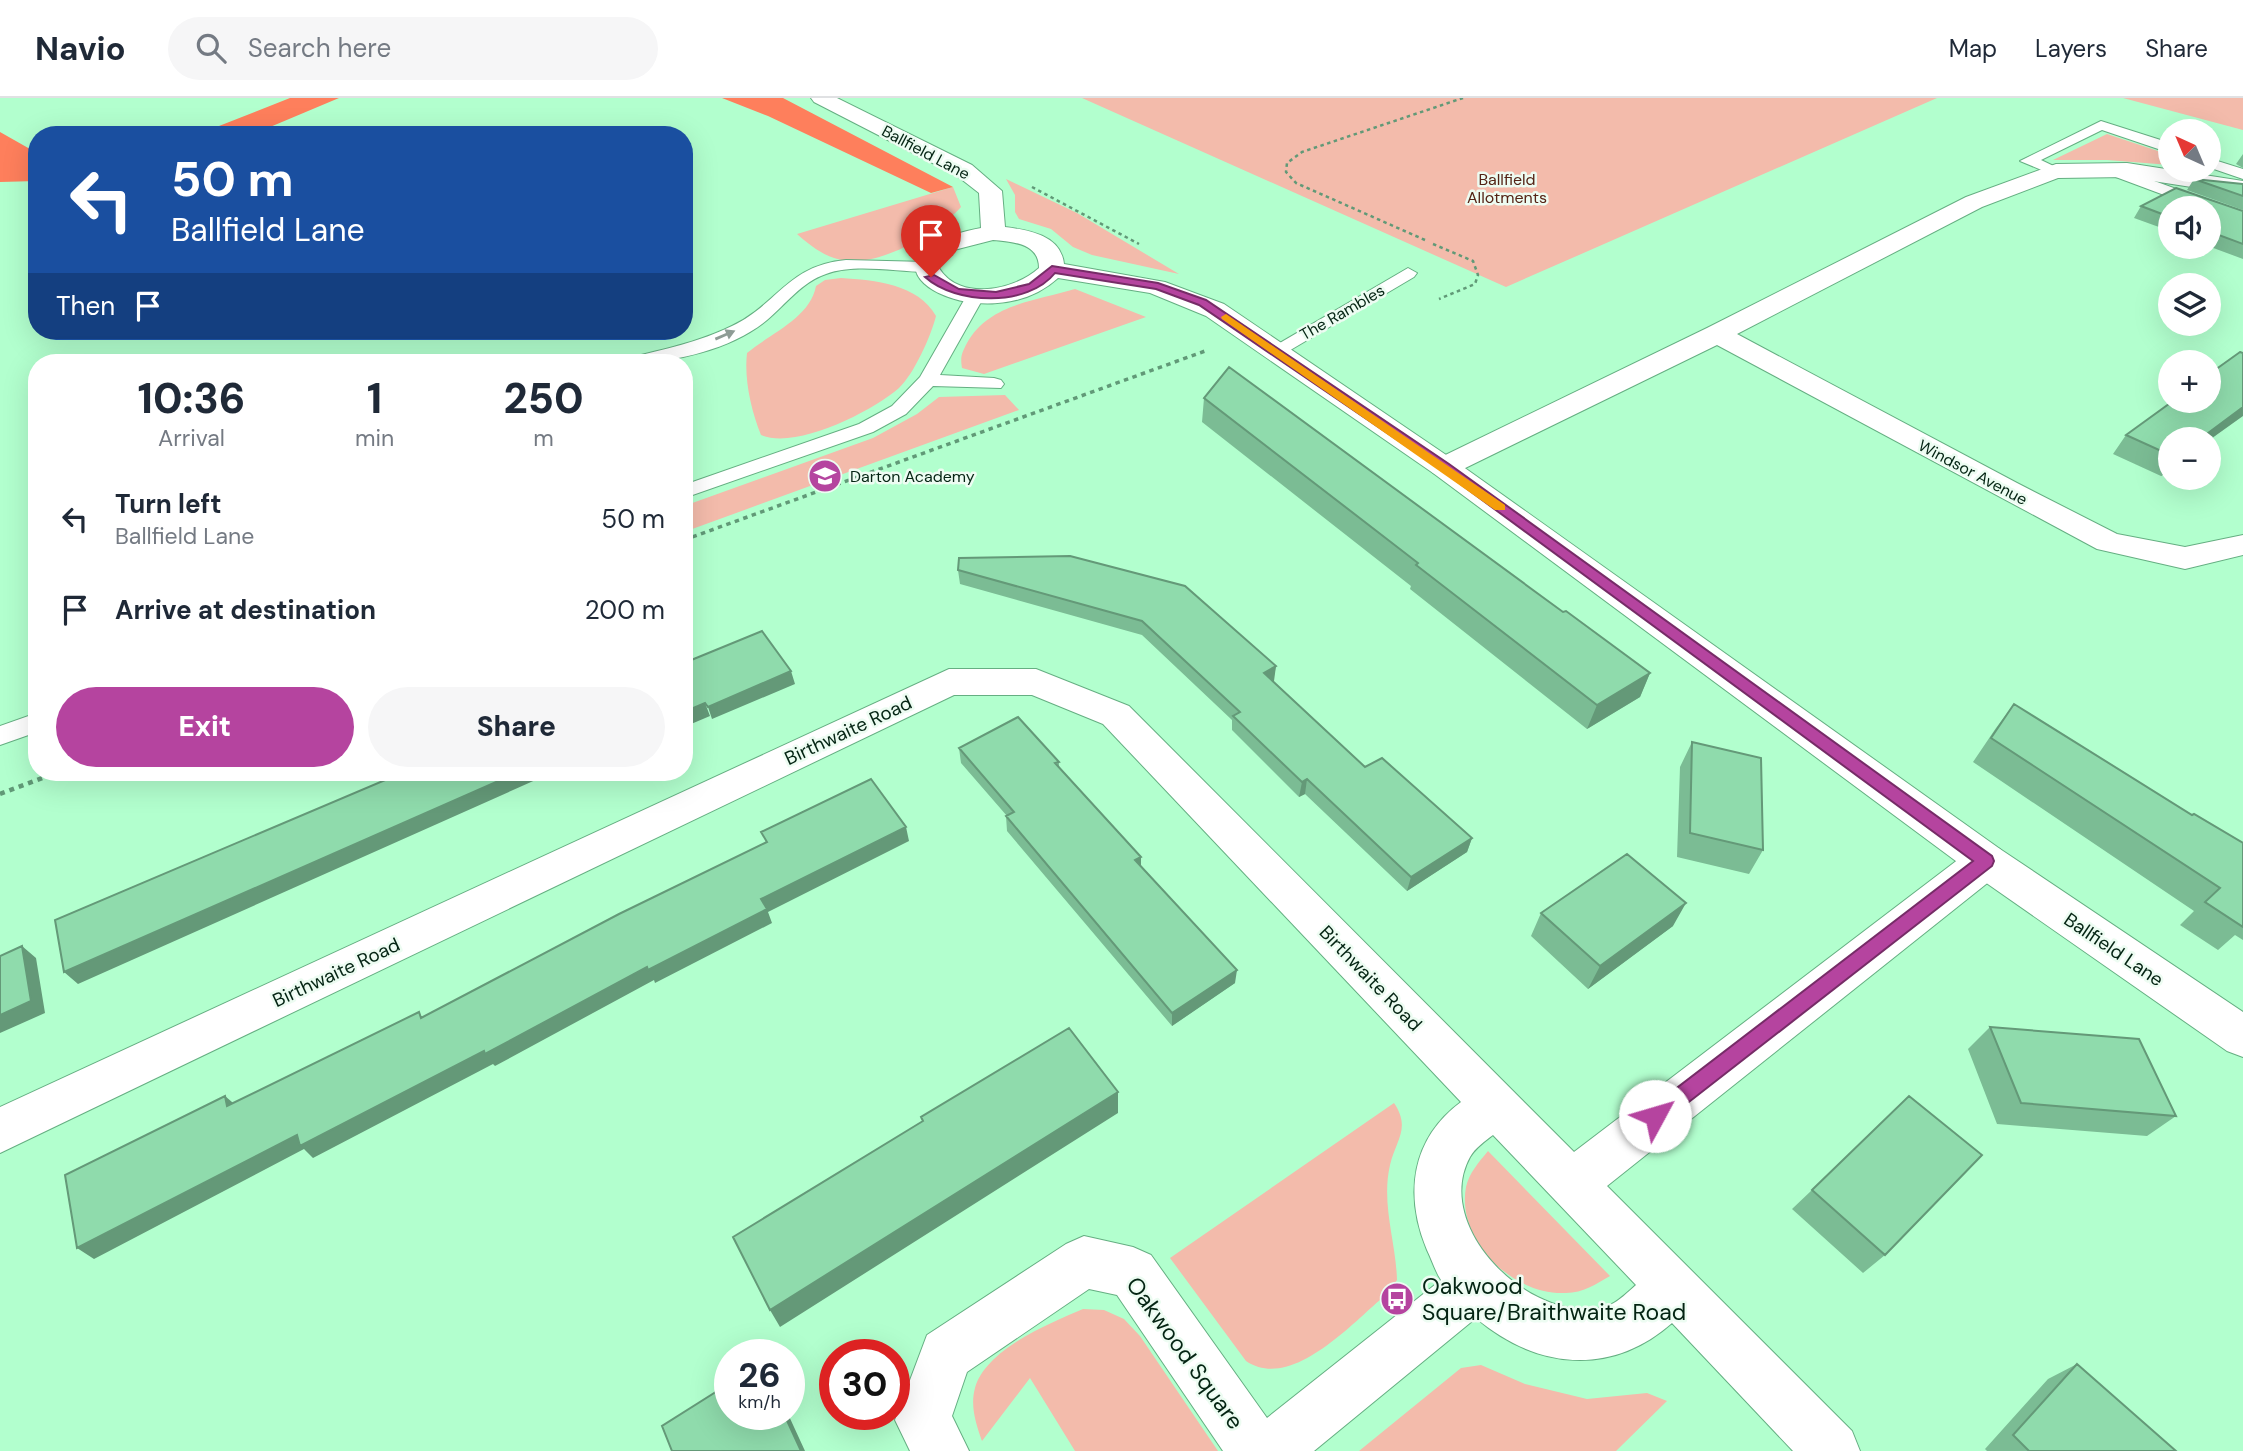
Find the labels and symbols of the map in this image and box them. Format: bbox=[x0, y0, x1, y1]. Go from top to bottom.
north arrow bbox=[2158, 119, 2221, 182]
street label: Ballfield Lane bbox=[878, 120, 973, 184]
park label: Ballfield Allotments bbox=[1467, 169, 1547, 208]
pin bbox=[901, 205, 961, 277]
street label: The Rambles bbox=[1296, 280, 1388, 345]
one-way arrow bbox=[715, 329, 736, 340]
street label: Windsor Avenue bbox=[1915, 435, 2031, 510]
school or university icon: Darton Academy bbox=[806, 457, 844, 495]
place label: Darton Academy bbox=[850, 466, 975, 487]
street label: Birthwaite Road bbox=[781, 690, 916, 771]
street label: Ballfield Lane bbox=[2059, 907, 2168, 992]
street label: Birthwaite Road bbox=[1314, 920, 1427, 1037]
street label: Birthwaite Road bbox=[269, 932, 404, 1013]
position arrow bbox=[1618, 1079, 1692, 1153]
street label: Oakwood Square bbox=[1120, 1271, 1250, 1435]
place label: Oakwood Square/Braithwaite Road bbox=[1422, 1271, 1686, 1327]
bus stop icon: Oakwood Square/Braithwaite Road bbox=[1378, 1280, 1416, 1318]
speed limit sign: 30 bbox=[819, 1339, 910, 1430]

